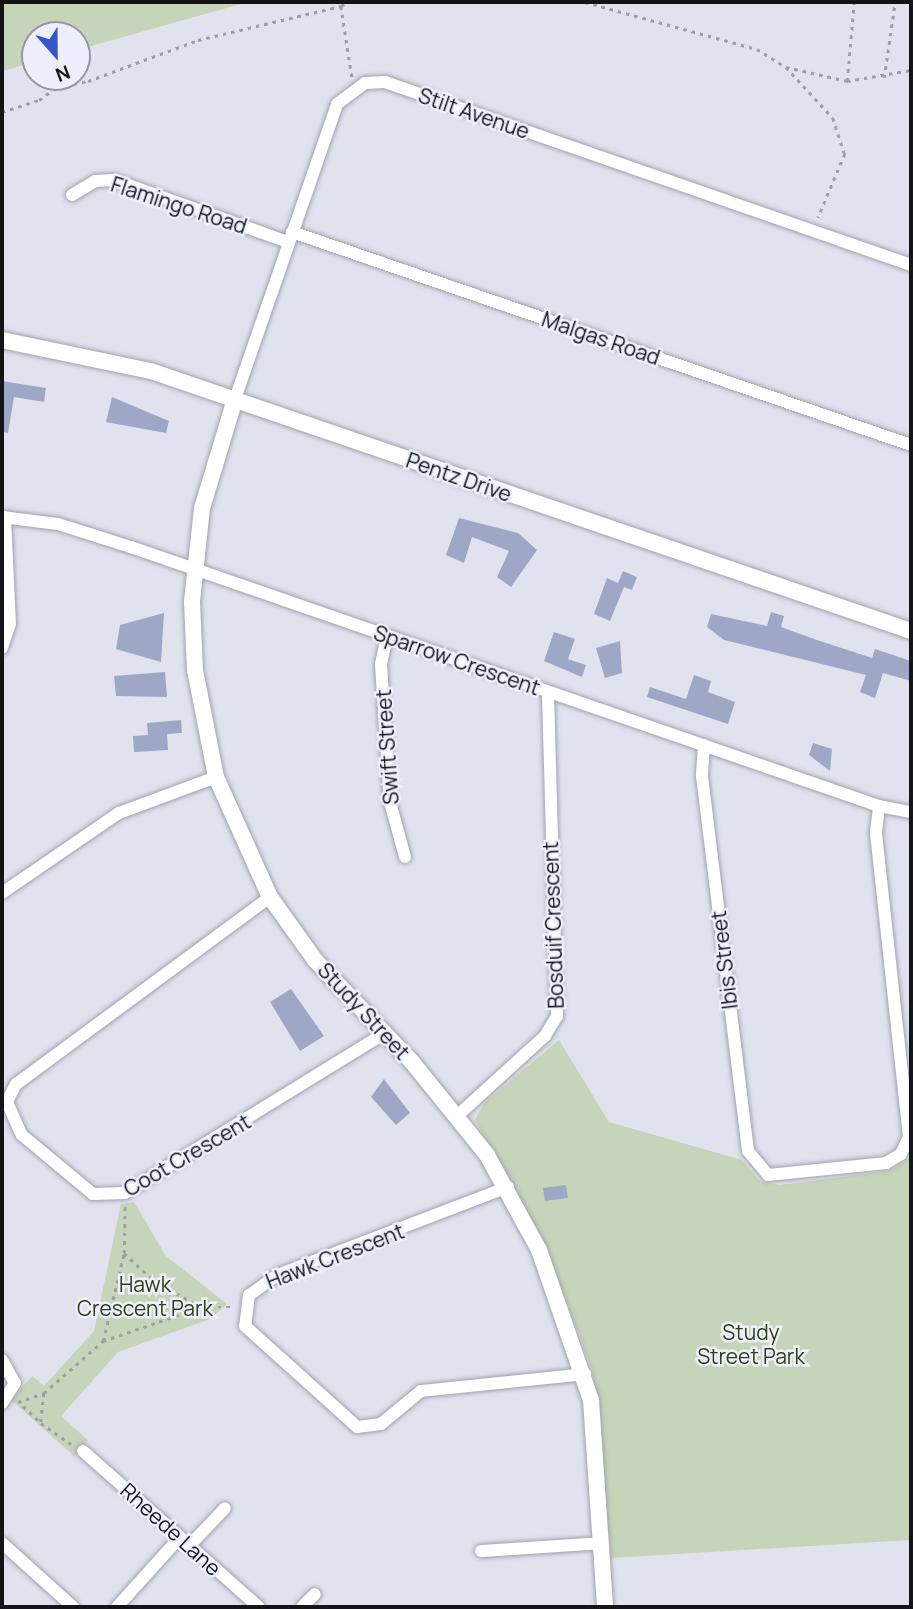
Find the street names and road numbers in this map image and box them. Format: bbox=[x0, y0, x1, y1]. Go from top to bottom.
street label: Stilt Avenue bbox=[415, 82, 533, 144]
street label: Flamingo Road bbox=[108, 171, 250, 239]
street label: Malgas Road bbox=[539, 306, 663, 370]
street label: Pentz Drive bbox=[403, 447, 515, 507]
street label: Sparrow Crescent bbox=[371, 620, 543, 700]
street label: Swift Street bbox=[370, 688, 404, 806]
street label: Bosduif Crescent bbox=[537, 841, 569, 1009]
street label: Ibis Street bbox=[705, 909, 743, 1011]
street label: Study Street bbox=[313, 957, 415, 1065]
street label: Coot Crescent bbox=[119, 1109, 255, 1201]
street label: Hawk Crescent bbox=[262, 1218, 408, 1294]
street label: Rheede Lane bbox=[116, 1477, 226, 1581]

